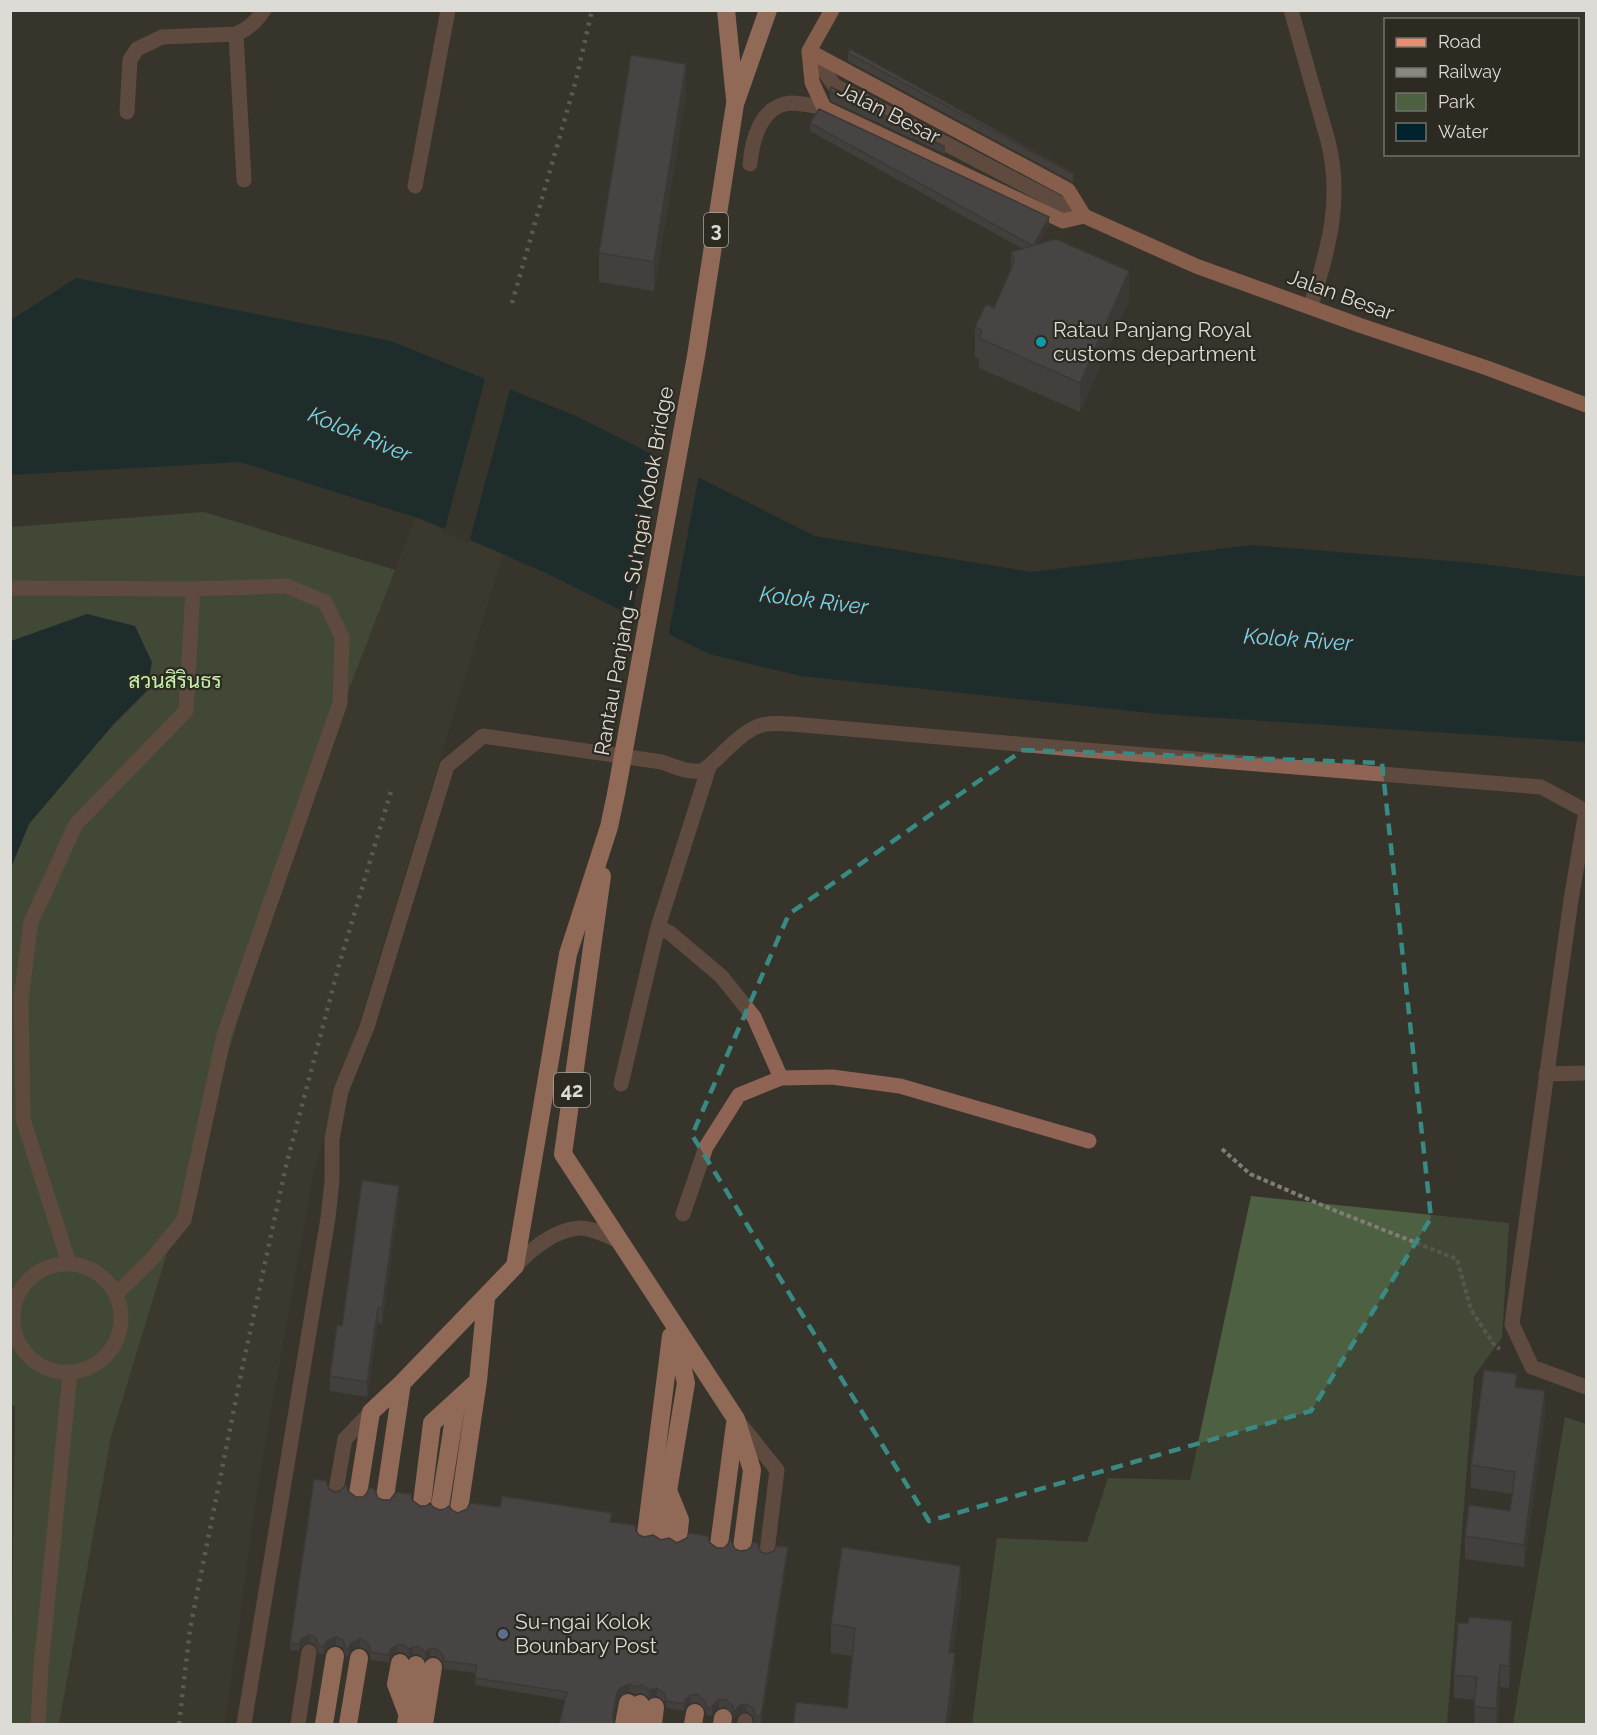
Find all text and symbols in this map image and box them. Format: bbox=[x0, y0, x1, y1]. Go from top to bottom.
legend bbox=[1384, 18, 1579, 156]
text: Road bbox=[1438, 31, 1481, 52]
text: Railway bbox=[1438, 61, 1502, 82]
street label: Jalan Besar bbox=[834, 76, 945, 149]
text: Park bbox=[1438, 91, 1475, 112]
text: Water bbox=[1438, 121, 1489, 142]
road number: 3 bbox=[704, 213, 728, 247]
street label: Jalan Besar bbox=[1285, 264, 1398, 326]
place label: Ratau Panjang Royal customs department bbox=[1053, 317, 1256, 366]
marker: Ratau Panjang Royal customs department bbox=[1034, 335, 1048, 349]
street label: Rantau Panjang – Su'ngai Kolok Bridge bbox=[589, 384, 678, 757]
water label: Kolok River bbox=[305, 401, 417, 468]
water label: Kolok River bbox=[758, 580, 871, 620]
water label: Kolok River bbox=[1243, 622, 1355, 656]
park label: สวนสิรินธร bbox=[128, 668, 222, 693]
road number: 42 bbox=[554, 1073, 590, 1107]
place label: Su-ngai Kolok Bounbary Post bbox=[515, 1609, 657, 1658]
marker: Su-ngai Kolok Bounbary Post bbox=[496, 1627, 510, 1641]

